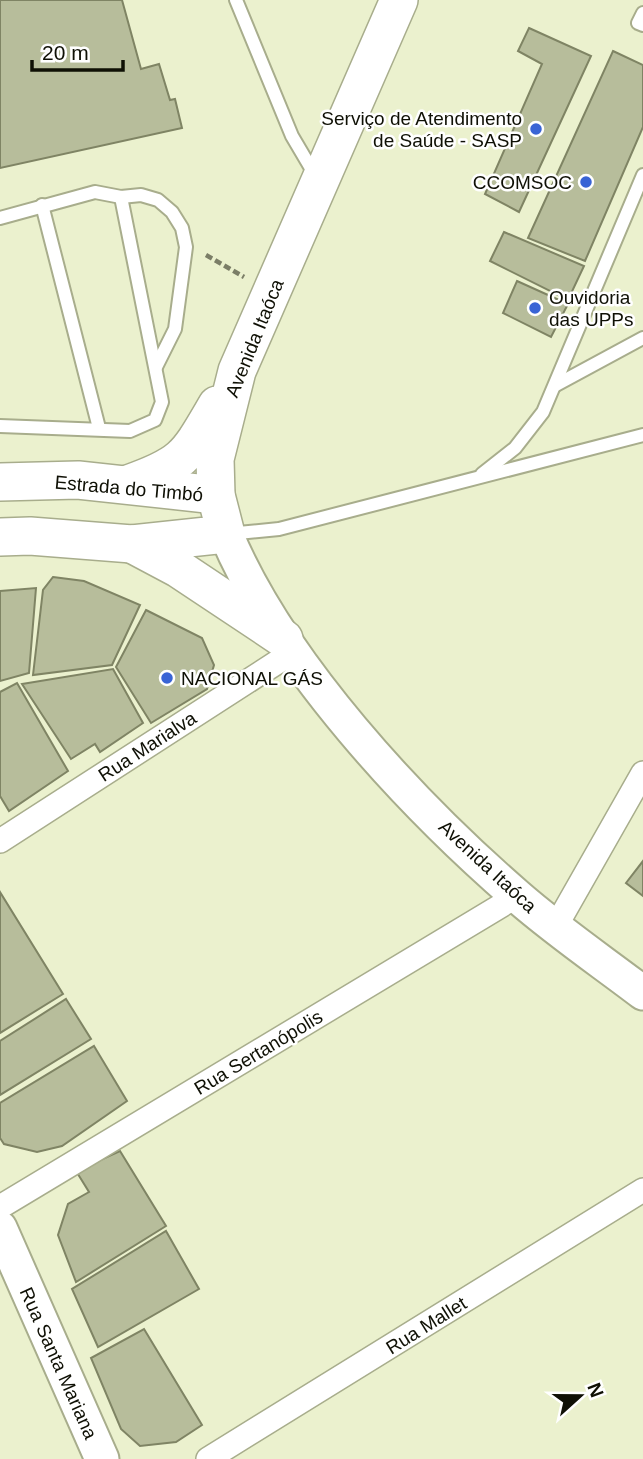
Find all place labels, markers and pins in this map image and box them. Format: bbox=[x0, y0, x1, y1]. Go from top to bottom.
place label: Serviço de Atendimento de Saúde - SASP bbox=[321, 108, 522, 151]
marker: Serviço de Atendimento de Saúde - SASP bbox=[528, 121, 544, 137]
place label: CCOMSOC bbox=[473, 172, 572, 193]
marker: CCOMSOC bbox=[578, 174, 594, 190]
place label: Ouvidoria das UPPs bbox=[549, 287, 633, 330]
marker: Ouvidoria das UPPs bbox=[527, 300, 543, 316]
place label: NACIONAL GÁS bbox=[181, 668, 323, 689]
marker: NACIONAL GÁS bbox=[159, 670, 175, 686]

